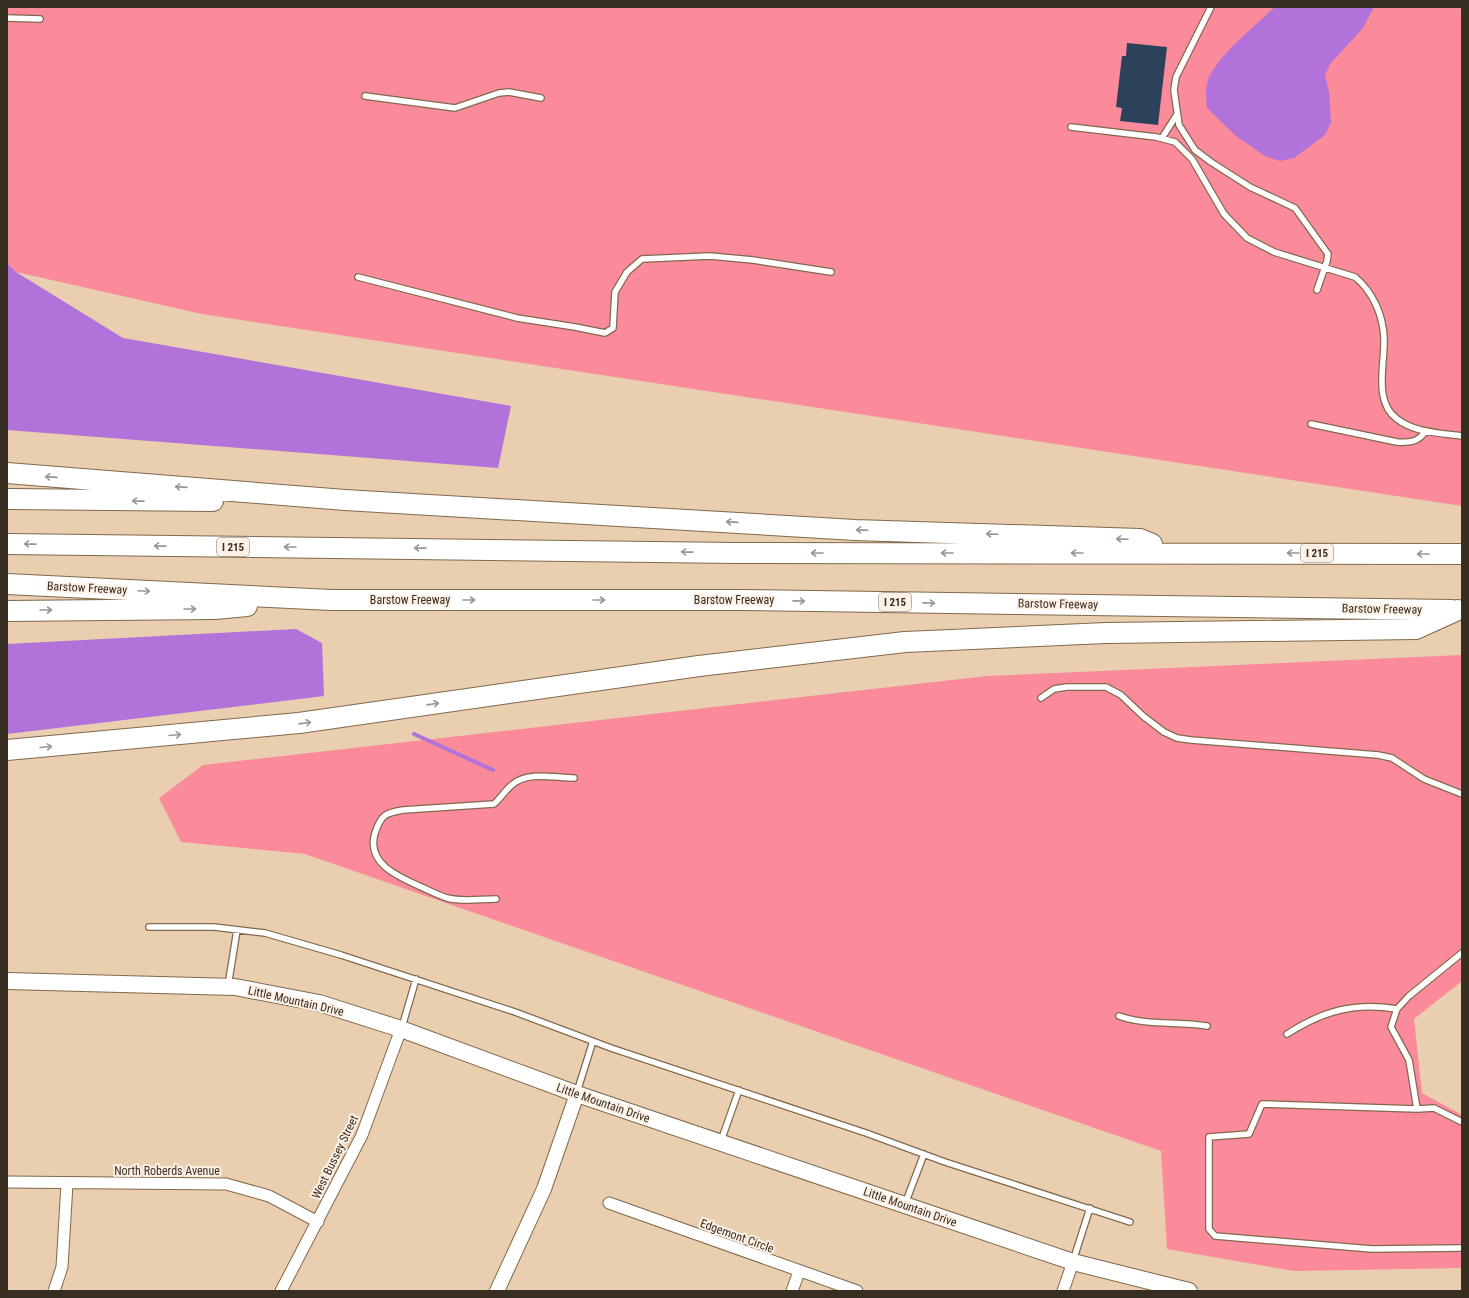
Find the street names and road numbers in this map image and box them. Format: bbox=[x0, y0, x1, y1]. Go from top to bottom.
road number: I 215 bbox=[217, 538, 249, 556]
road number: I 215 bbox=[1301, 544, 1333, 562]
street label: Barstow Freeway bbox=[47, 579, 127, 597]
street label: Barstow Freeway bbox=[370, 593, 450, 607]
street label: Barstow Freeway bbox=[694, 593, 774, 607]
road number: I 215 bbox=[879, 593, 911, 611]
street label: Barstow Freeway bbox=[1018, 596, 1098, 612]
street label: Barstow Freeway bbox=[1342, 601, 1422, 617]
street label: Little Mountain Drive bbox=[247, 983, 346, 1019]
street label: Little Mountain Drive bbox=[554, 1080, 652, 1126]
street label: West Bussey Street bbox=[309, 1113, 361, 1201]
street label: North Roberds Avenue bbox=[114, 1164, 220, 1178]
street label: Little Mountain Drive bbox=[861, 1184, 959, 1230]
street label: Edgemont Circle bbox=[698, 1216, 776, 1256]

